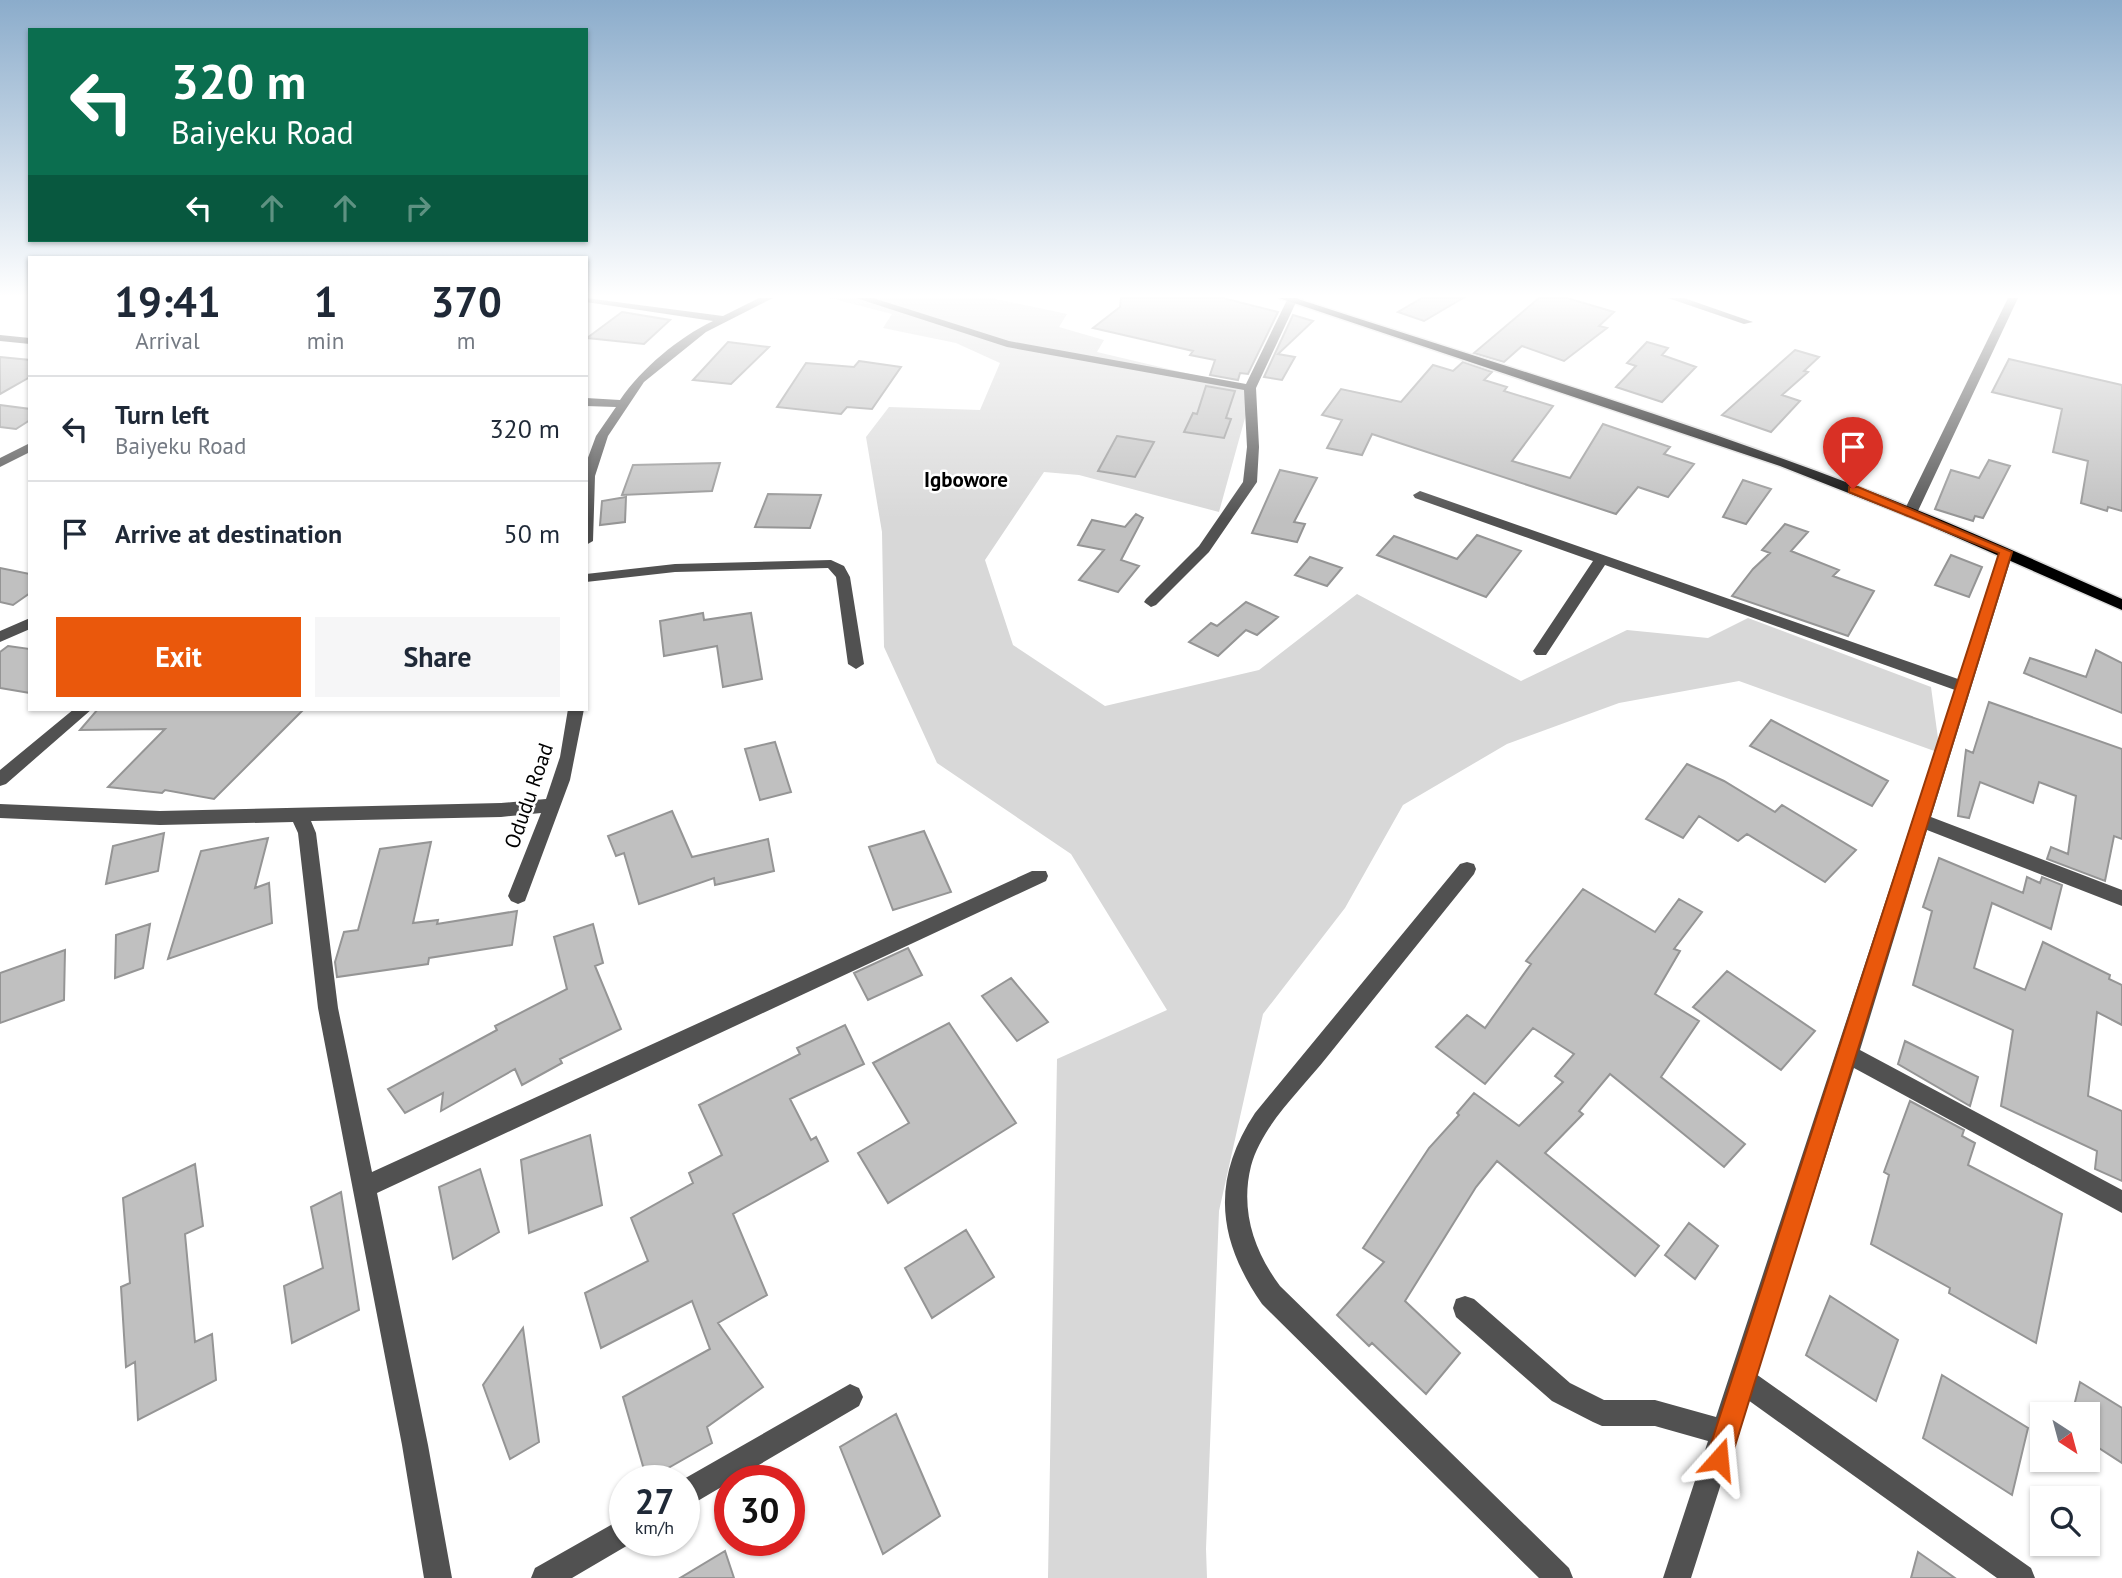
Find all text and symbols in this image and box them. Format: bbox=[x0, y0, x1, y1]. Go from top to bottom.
text: 320 m bbox=[171, 49, 306, 113]
icon: left bbox=[56, 56, 147, 147]
text: Baiyeku Road bbox=[171, 111, 354, 153]
icon: left bbox=[180, 189, 218, 227]
icon: ahead bbox=[253, 189, 291, 227]
icon: ahead bbox=[326, 189, 364, 227]
icon: right bbox=[399, 189, 437, 227]
text: 19:41 bbox=[114, 274, 221, 329]
text: 1 bbox=[314, 274, 337, 329]
text: 370 bbox=[430, 274, 502, 329]
text: Arrival bbox=[135, 326, 200, 355]
text: min bbox=[307, 326, 344, 355]
text: m bbox=[457, 326, 475, 355]
text: Turn left bbox=[115, 398, 209, 431]
icon: left bbox=[56, 410, 94, 448]
text: 320 m bbox=[489, 412, 560, 445]
pin bbox=[1823, 417, 1883, 489]
icon: arrive bbox=[1834, 428, 1872, 466]
text: Baiyeku Road bbox=[115, 431, 246, 460]
district label: Igbowore bbox=[924, 466, 1008, 493]
icon: arrive bbox=[56, 515, 94, 553]
text: Arrive at destination bbox=[115, 517, 342, 550]
text: 50 m bbox=[504, 517, 560, 550]
button: Exit bbox=[56, 617, 301, 697]
button: Share bbox=[315, 617, 560, 697]
street label: Odudu Road bbox=[498, 740, 559, 852]
north arrow bbox=[2030, 1402, 2100, 1472]
map controls bbox=[2030, 1402, 2100, 1556]
position arrow bbox=[1682, 1422, 1756, 1496]
speed limit sign: 30 bbox=[714, 1465, 805, 1556]
text: 27 bbox=[635, 1478, 674, 1524]
button: search bbox=[2030, 1486, 2100, 1556]
text: km/h bbox=[635, 1516, 674, 1539]

